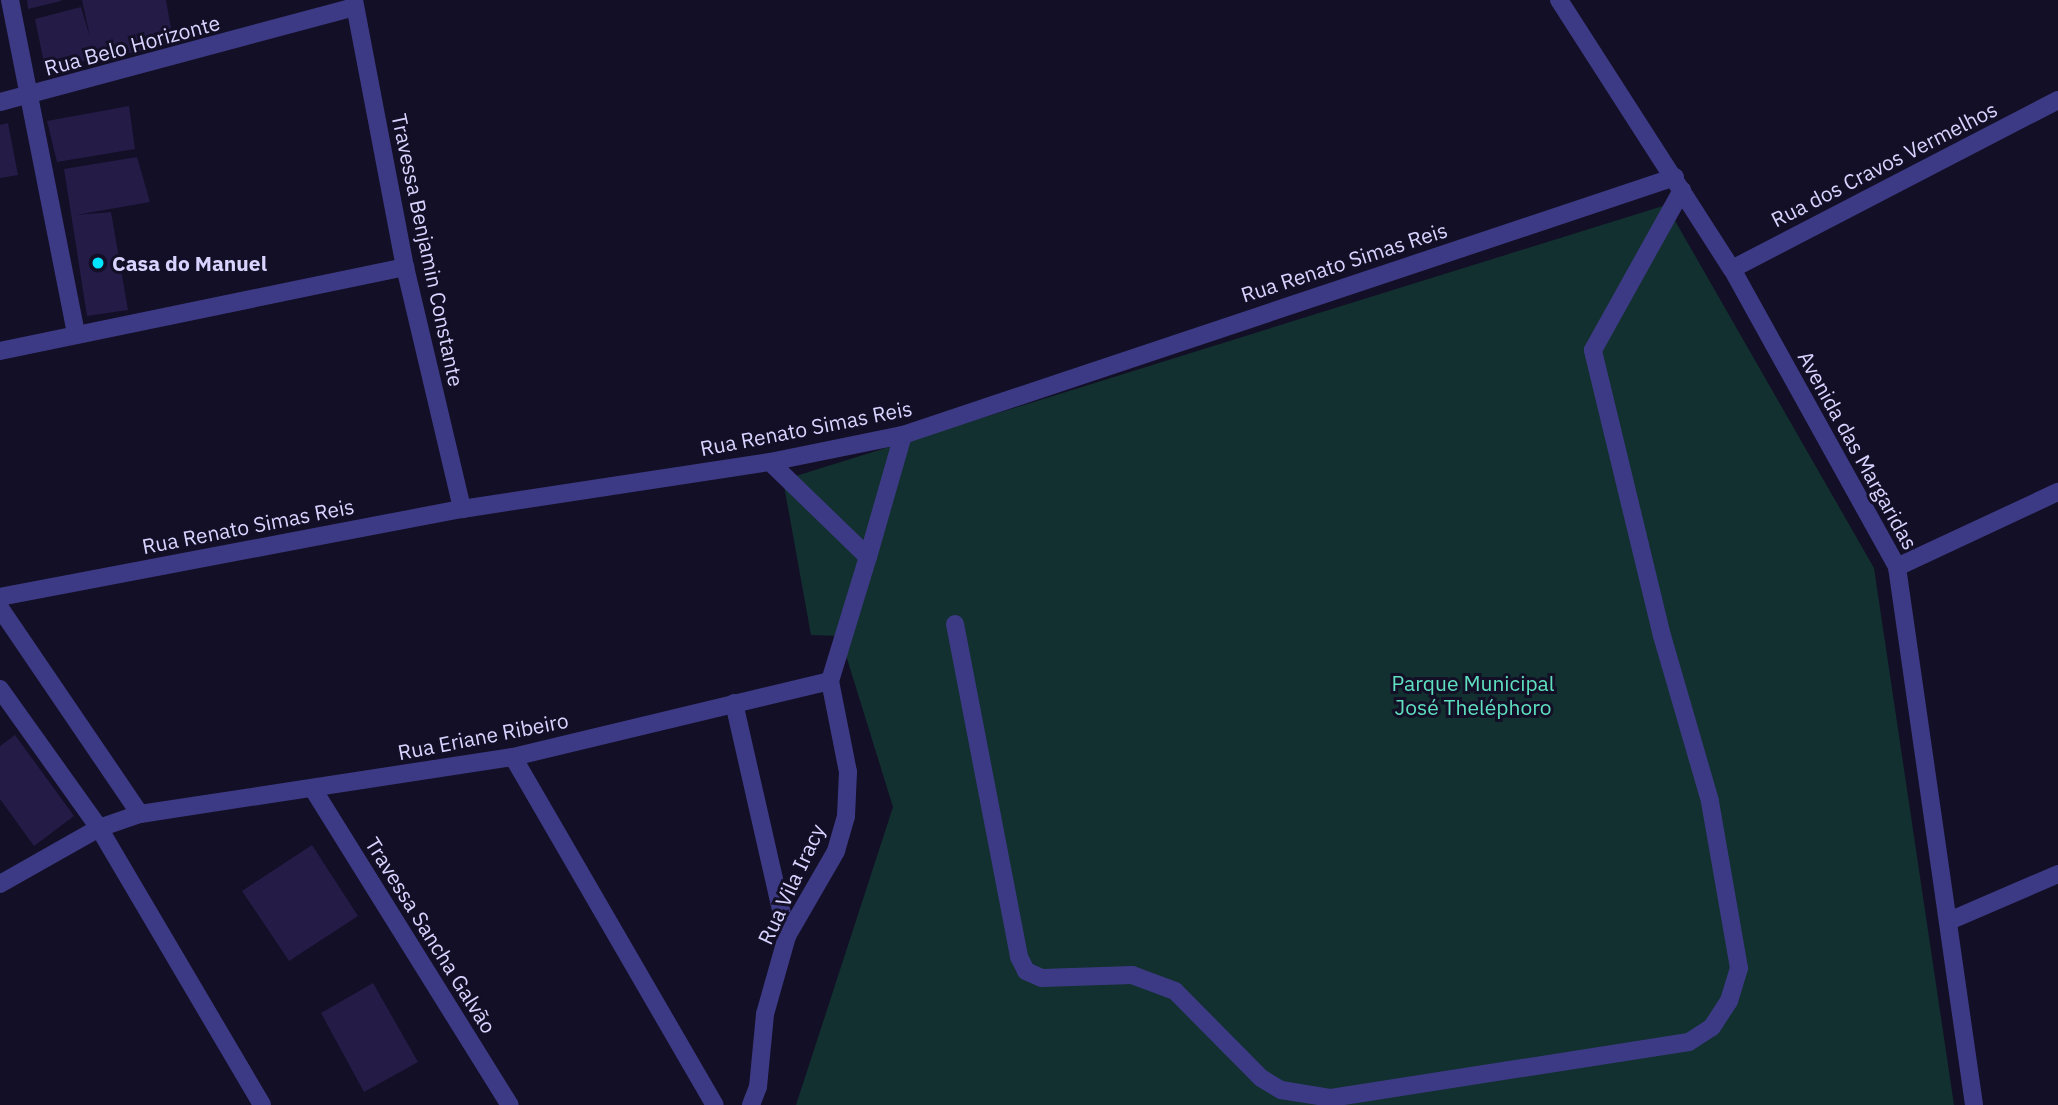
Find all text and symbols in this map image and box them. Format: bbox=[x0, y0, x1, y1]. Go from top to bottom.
street label: Rua Belo Horizonte bbox=[41, 9, 223, 81]
street label: Rua dos Cravos Vermelhos bbox=[1767, 96, 2001, 232]
street label: Travessa Benjamin Constante bbox=[387, 111, 469, 389]
street label: Rua Renato Simas Reis bbox=[1238, 217, 1450, 307]
place label: Casa do Manuel bbox=[112, 250, 267, 276]
marker: Casa do Manuel bbox=[90, 255, 106, 271]
street label: Avenida das Margaridas bbox=[1793, 346, 1923, 554]
street label: Rua Renato Simas Reis bbox=[698, 395, 914, 461]
street label: Rua Renato Simas Reis bbox=[140, 493, 356, 559]
park label: Parque Municipal José Theléphoro bbox=[1392, 670, 1554, 720]
street label: Rua Eriane Ribeiro bbox=[396, 707, 570, 765]
street label: Rua Vila Iracy bbox=[752, 820, 830, 948]
street label: Travessa Sancha Galvão bbox=[360, 832, 502, 1038]

